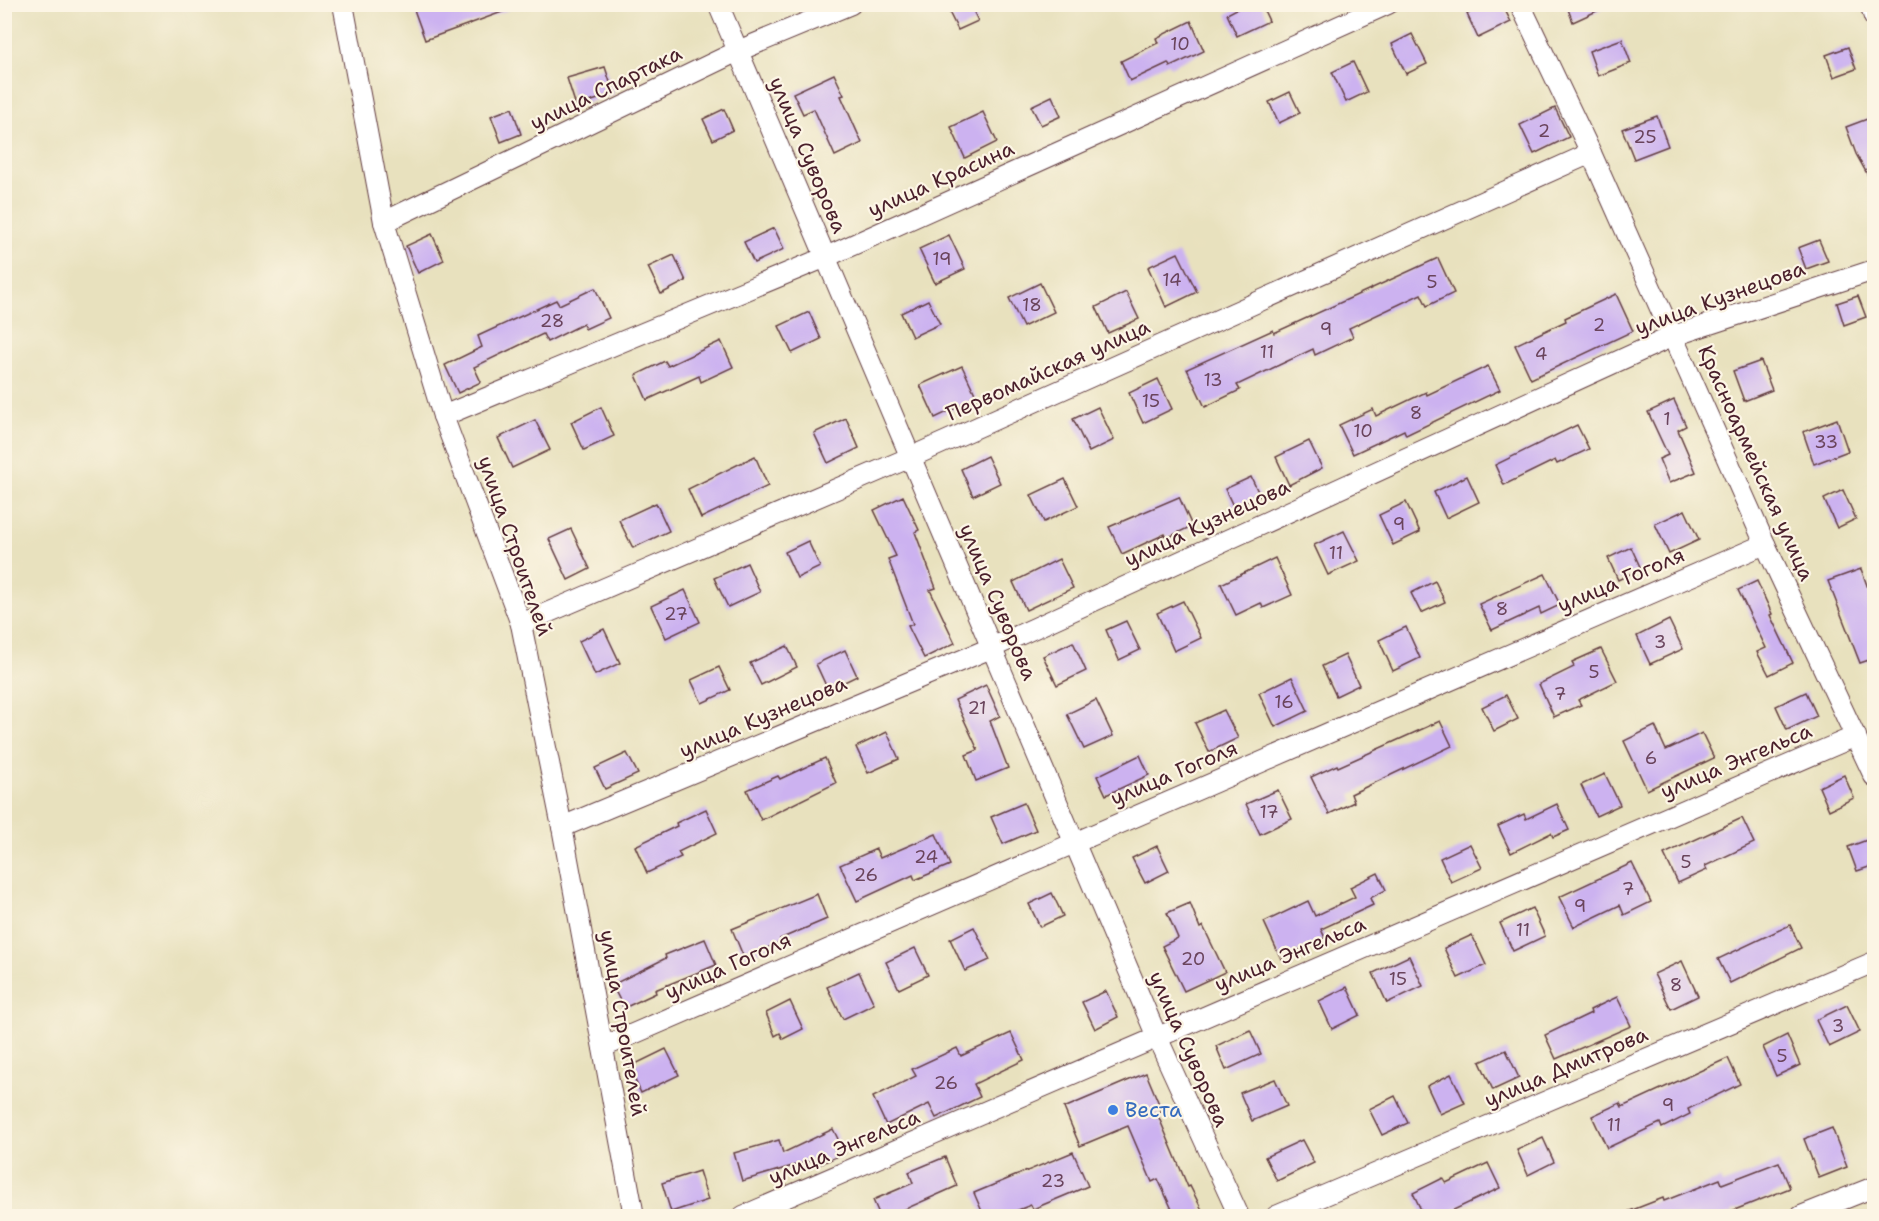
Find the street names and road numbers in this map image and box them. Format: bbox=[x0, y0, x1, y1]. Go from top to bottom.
street label: улица Спартака bbox=[525, 39, 687, 137]
street label: улица Суворова bbox=[762, 72, 854, 238]
street label: улица Красина bbox=[863, 134, 1019, 224]
street label: улица Кузнецова bbox=[1631, 254, 1809, 342]
street label: Первомайская улица bbox=[942, 312, 1154, 428]
street label: Красноармейская улица bbox=[1691, 341, 1821, 585]
street label: улица Строителей bbox=[471, 452, 559, 640]
street label: улица Кузнецова bbox=[1120, 472, 1294, 574]
street label: улица Суворова bbox=[952, 519, 1044, 685]
street label: улица Гоголя bbox=[1553, 541, 1689, 619]
street label: улица Кузнецова bbox=[675, 669, 851, 765]
street label: улица Энгельса bbox=[1656, 717, 1816, 805]
street label: улица Гоголя bbox=[1106, 734, 1242, 812]
street label: улица Энгельса bbox=[1210, 910, 1370, 998]
street label: улица Гоголя bbox=[660, 926, 796, 1006]
street label: улица Строителей bbox=[593, 928, 653, 1119]
street label: улица Суворова bbox=[1142, 967, 1236, 1131]
street label: улица Дмитрова bbox=[1480, 1020, 1652, 1114]
street label: улица Энгельса bbox=[764, 1103, 924, 1191]

